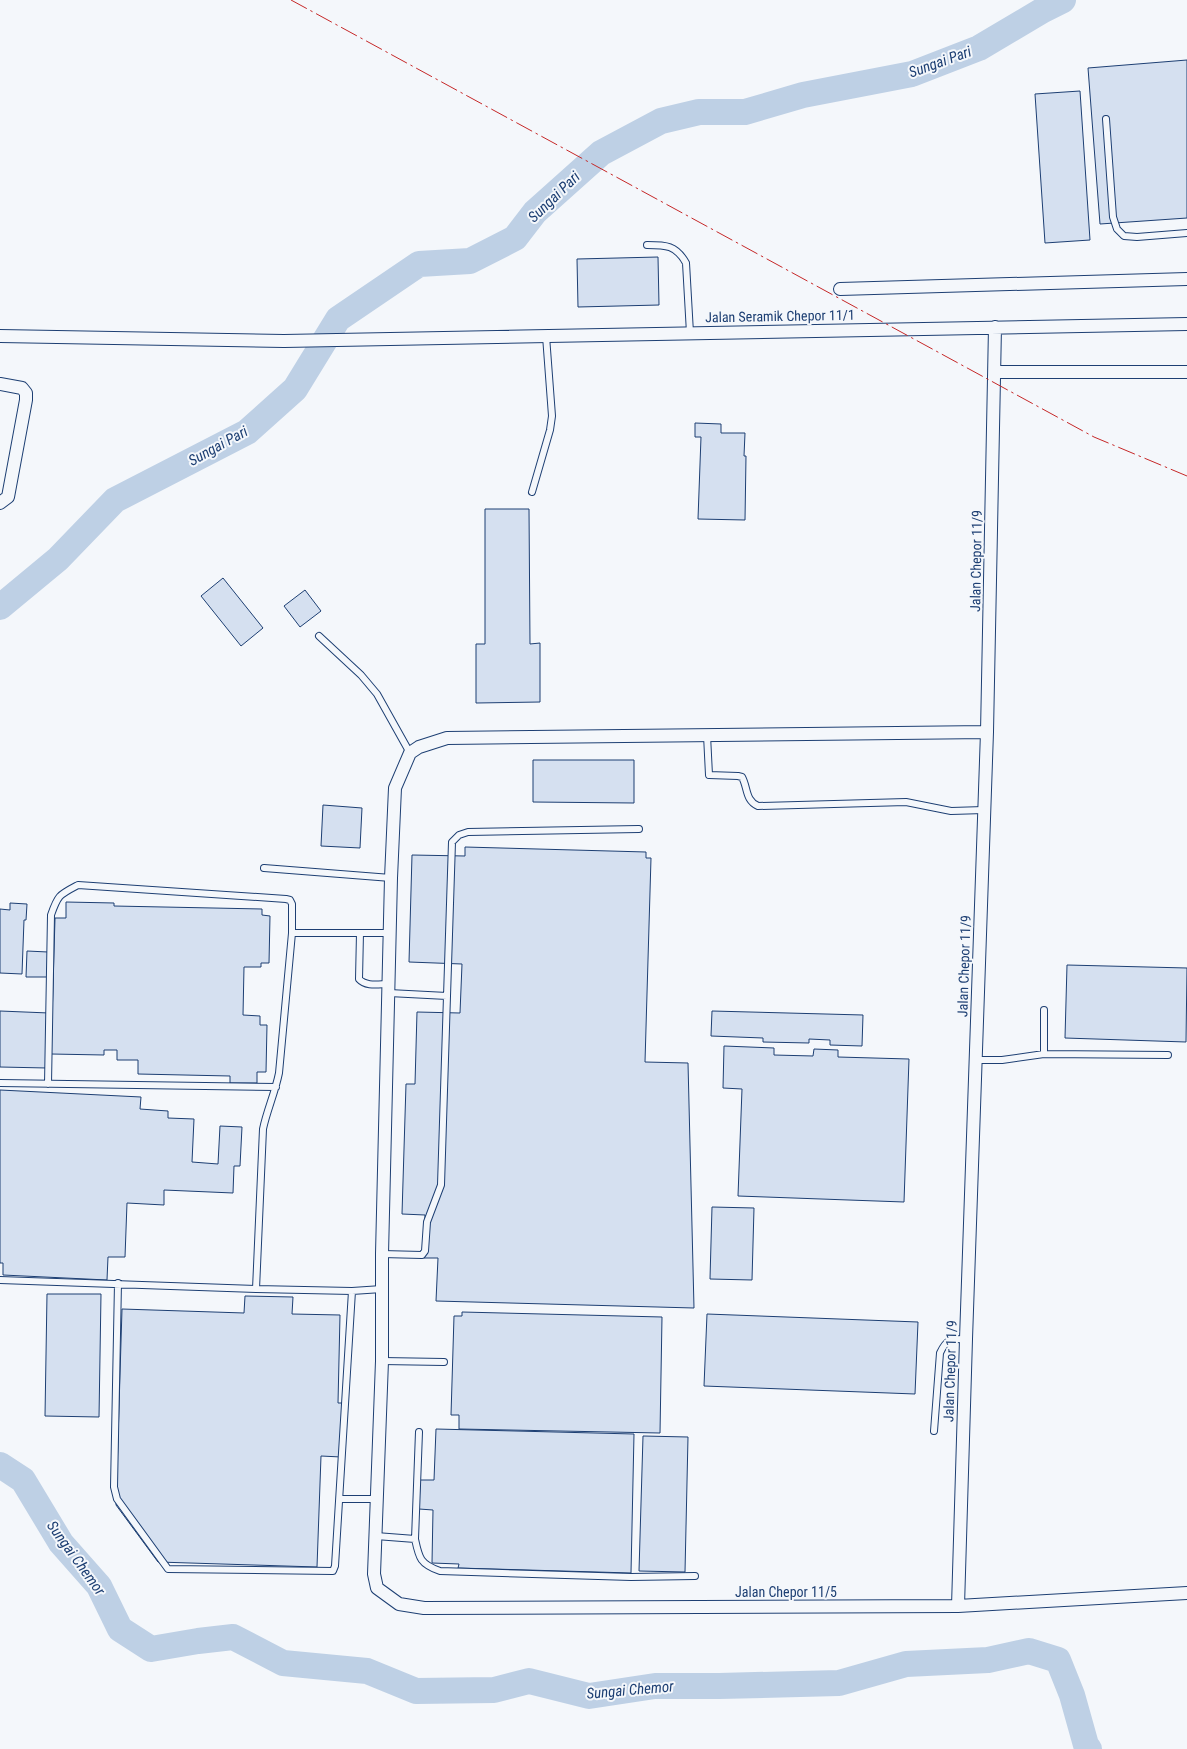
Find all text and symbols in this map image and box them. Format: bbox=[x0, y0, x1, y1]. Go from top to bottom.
water label: Sungai Pari bbox=[906, 42, 974, 82]
water label: Sungai Pari bbox=[524, 167, 584, 226]
street label: Jalan Seramik Chepor 11/1 bbox=[705, 307, 855, 325]
water label: Sungai Pari bbox=[185, 422, 251, 470]
street label: Jalan Chepor 11/9 bbox=[967, 510, 985, 612]
street label: Jalan Chepor 11/9 bbox=[954, 915, 974, 1017]
street label: Jalan Chepor 11/9 bbox=[940, 1320, 960, 1422]
water label: Sungai Chemor bbox=[43, 1517, 109, 1599]
street label: Jalan Chepor 11/5 bbox=[735, 1584, 837, 1600]
water label: Sungai Chemor bbox=[586, 1677, 675, 1703]

